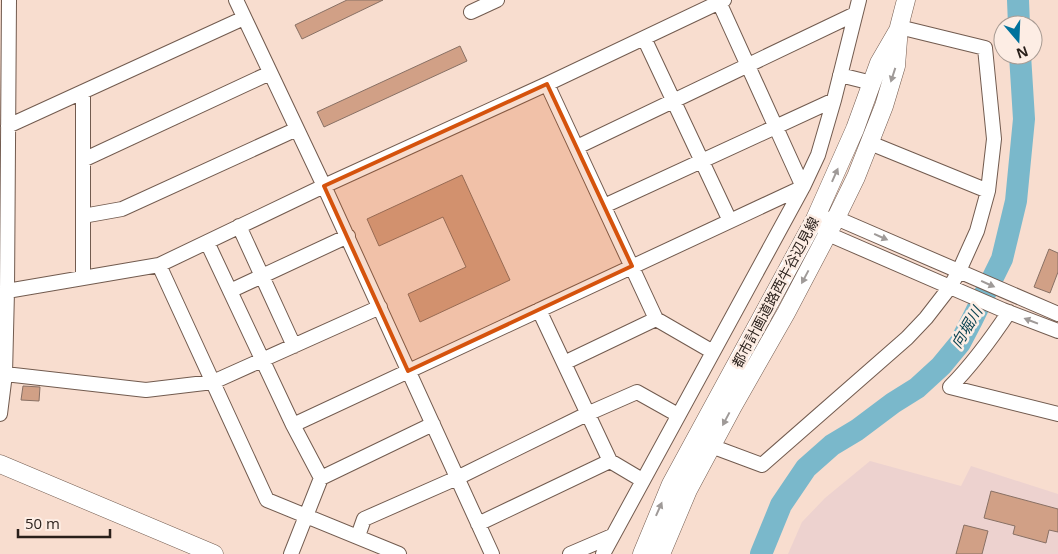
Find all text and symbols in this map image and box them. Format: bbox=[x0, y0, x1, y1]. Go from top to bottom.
north arrow bbox=[993, 15, 1043, 65]
text: N bbox=[1014, 42, 1031, 64]
one-way arrow bbox=[889, 68, 897, 83]
one-way arrow bbox=[831, 168, 839, 182]
street label: 都市計画道路西牛谷辺見線 bbox=[727, 213, 823, 371]
one-way arrow bbox=[874, 234, 888, 242]
one-way arrow bbox=[801, 269, 809, 284]
one-way arrow bbox=[981, 280, 995, 288]
water label: 向堀川 bbox=[946, 301, 987, 351]
one-way arrow bbox=[1023, 316, 1038, 324]
one-way arrow bbox=[722, 411, 730, 426]
one-way arrow bbox=[656, 502, 664, 516]
scale bar bbox=[18, 506, 110, 538]
text: 50 m bbox=[25, 513, 60, 533]

